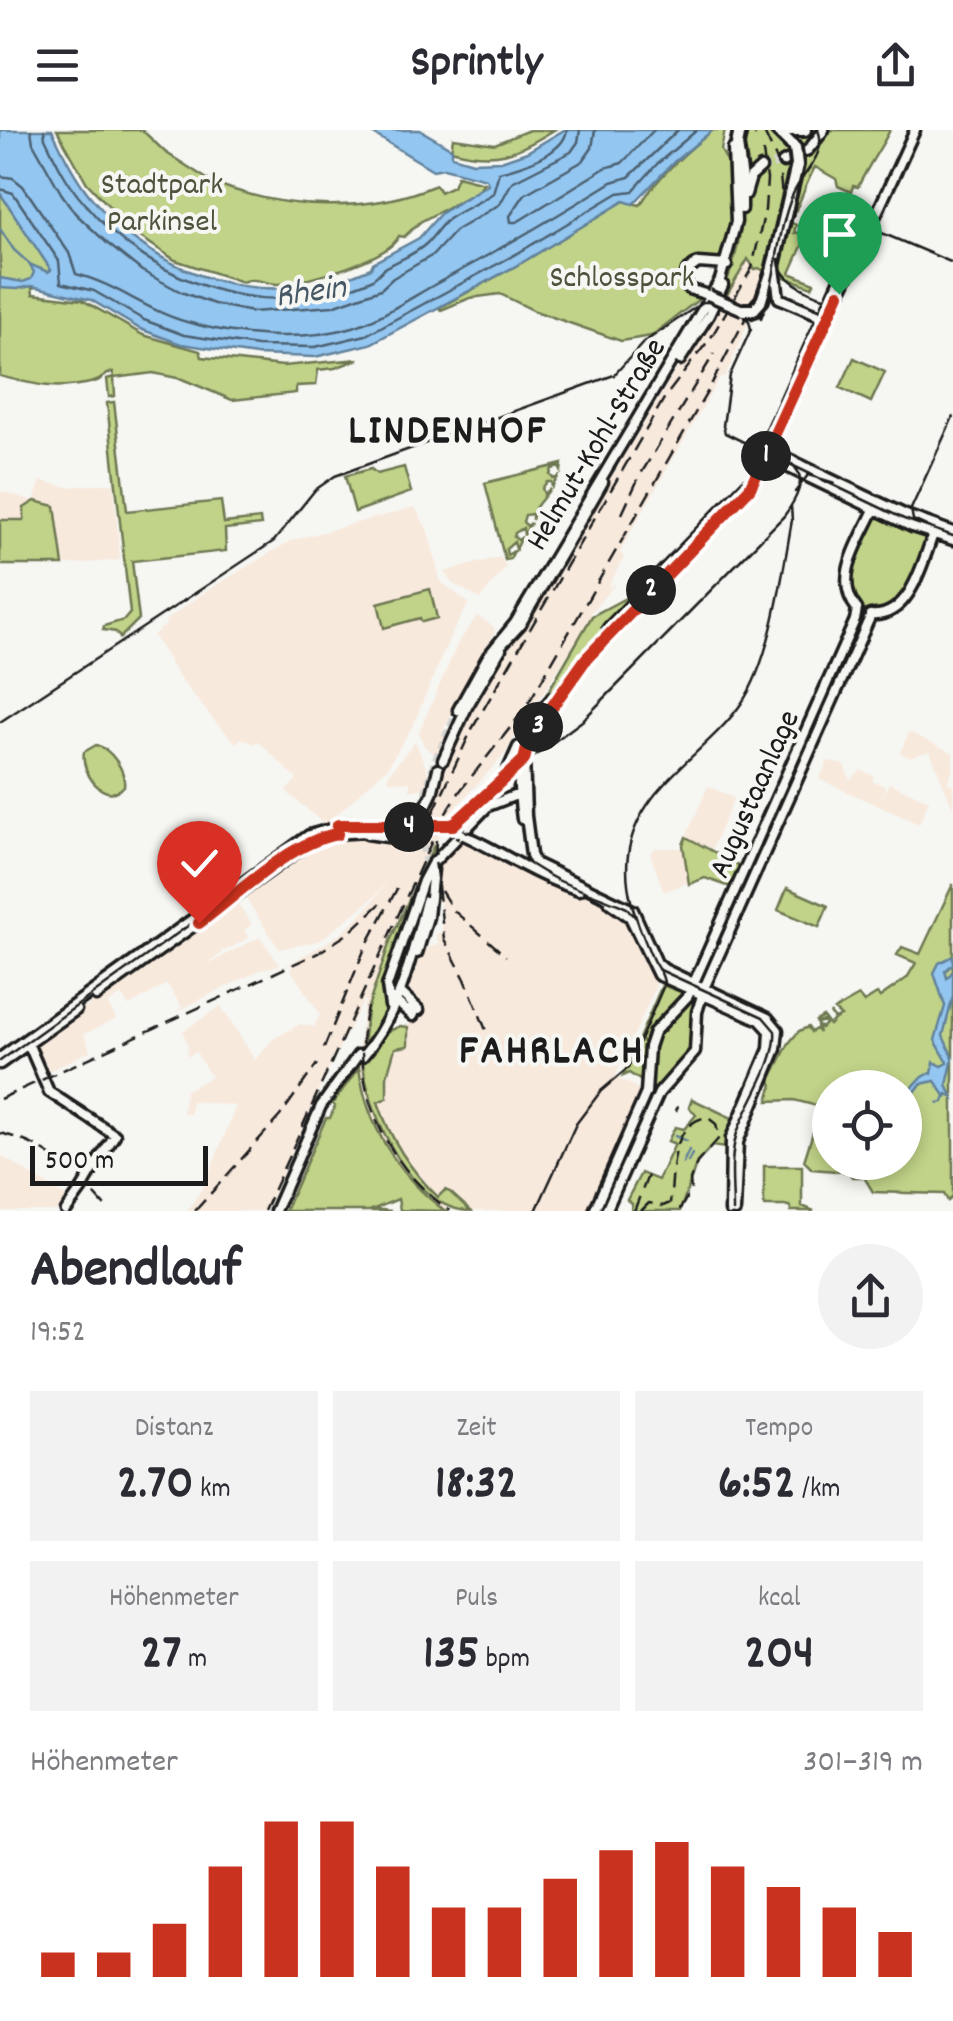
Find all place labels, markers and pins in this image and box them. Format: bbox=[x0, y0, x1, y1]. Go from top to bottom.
pin bbox=[797, 192, 882, 295]
pin: 1 bbox=[741, 431, 791, 481]
pin: 2 bbox=[626, 565, 676, 615]
pin: 3 bbox=[513, 702, 563, 752]
pin: 4 bbox=[384, 802, 434, 852]
pin bbox=[157, 821, 242, 924]

